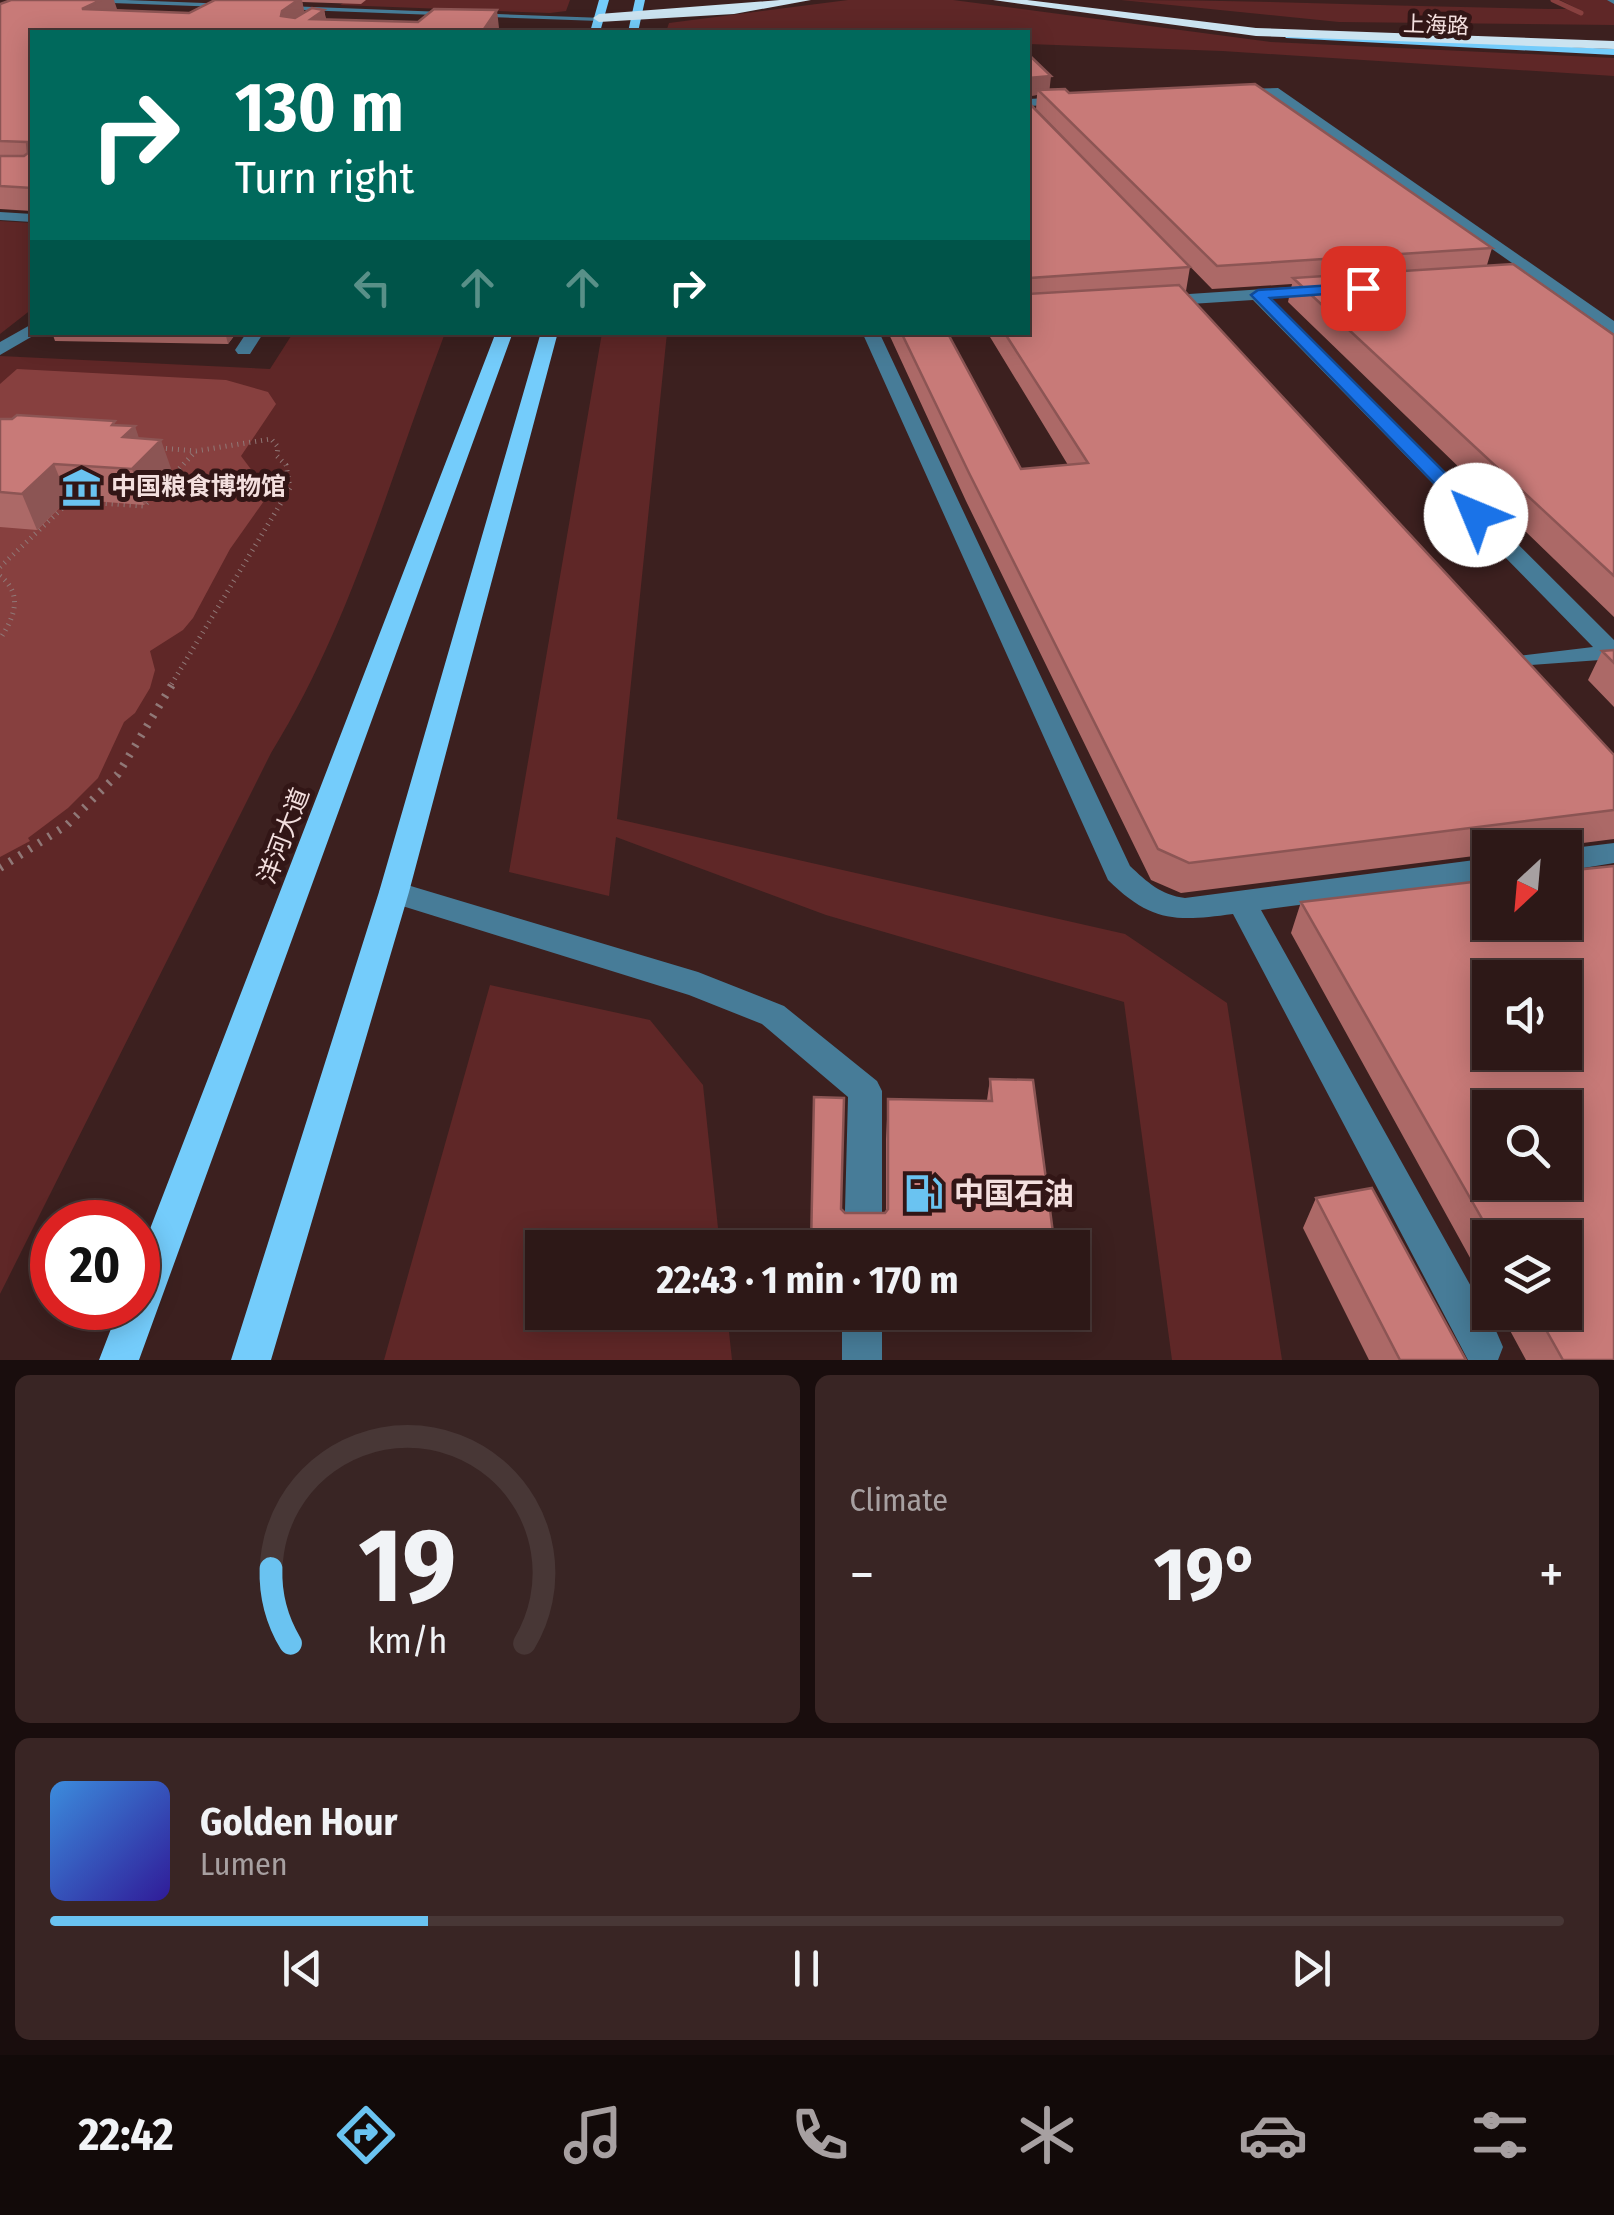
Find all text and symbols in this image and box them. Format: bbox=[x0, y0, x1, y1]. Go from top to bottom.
street label: 上海路 bbox=[1403, 10, 1469, 40]
text: 130 m bbox=[235, 66, 404, 150]
icon: right bbox=[70, 70, 200, 200]
text: Turn right bbox=[235, 151, 414, 205]
pin bbox=[1321, 246, 1406, 331]
icon: left bbox=[345, 260, 400, 315]
icon: ahead bbox=[450, 260, 505, 315]
icon: ahead bbox=[555, 260, 610, 315]
icon: right bbox=[660, 260, 715, 315]
icon: arrive bbox=[1336, 261, 1391, 316]
position arrow bbox=[1424, 463, 1528, 567]
museum icon: 中国粮食博物馆 bbox=[60, 466, 102, 508]
place label: 中国粮食博物馆 bbox=[111, 472, 286, 502]
street label: 洋河大道 bbox=[252, 784, 316, 888]
north arrow bbox=[1472, 830, 1582, 940]
map controls bbox=[1472, 830, 1582, 1330]
button: sound bbox=[1472, 960, 1582, 1070]
button: search bbox=[1472, 1090, 1582, 1200]
fuel station icon: 中国石油 bbox=[903, 1173, 945, 1215]
place label: 中国石油 bbox=[954, 1176, 1074, 1212]
speed limit sign: 20 bbox=[30, 1200, 160, 1330]
button: layers bbox=[1472, 1220, 1582, 1330]
text: 22:43 · 1 min · 170 m bbox=[656, 1257, 959, 1303]
text: Climate bbox=[850, 1481, 948, 1519]
text: 19 bbox=[358, 1504, 456, 1629]
text: 19° bbox=[1154, 1530, 1259, 1620]
text: − bbox=[850, 1542, 874, 1608]
text: + bbox=[1539, 1542, 1564, 1608]
text: km/h bbox=[367, 1620, 447, 1662]
text: Golden Hour bbox=[200, 1799, 398, 1845]
text: Lumen bbox=[200, 1845, 288, 1883]
icon: previous bbox=[275, 1941, 330, 1996]
icon: pause bbox=[779, 1941, 834, 1996]
icon: next bbox=[1284, 1941, 1339, 1996]
icon: directions bbox=[331, 2100, 401, 2170]
icon: music bbox=[558, 2100, 628, 2170]
icon: phone bbox=[785, 2100, 855, 2170]
icon: climate bbox=[1012, 2100, 1082, 2170]
icon: car bbox=[1238, 2100, 1308, 2170]
icon: filters bbox=[1465, 2100, 1535, 2170]
text: 22:42 bbox=[78, 2108, 174, 2162]

